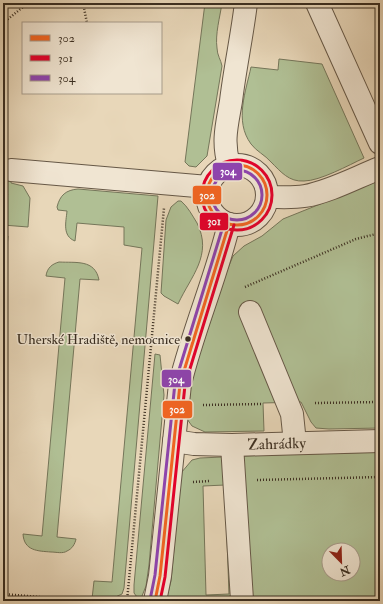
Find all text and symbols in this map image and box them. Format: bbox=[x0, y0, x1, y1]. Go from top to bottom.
legend bbox=[22, 22, 162, 94]
text: 302 bbox=[58, 31, 75, 46]
text: 301 bbox=[58, 51, 73, 66]
text: 304 bbox=[58, 71, 76, 86]
line badge: 304 bbox=[212, 162, 243, 181]
text: 304 bbox=[220, 165, 237, 179]
line badge: 302 bbox=[192, 185, 222, 205]
text: 302 bbox=[199, 189, 215, 202]
line badge: 301 bbox=[199, 212, 229, 231]
text: 301 bbox=[207, 215, 221, 228]
place label: Uherské Hradiště, nemocnice bbox=[17, 331, 180, 348]
marker: Uherské Hradiště, nemocnice bbox=[183, 334, 193, 344]
line badge: 304 bbox=[161, 369, 192, 388]
text: 304 bbox=[168, 373, 185, 387]
line badge: 302 bbox=[162, 400, 193, 419]
text: 302 bbox=[169, 403, 185, 416]
street label: Zahrádky bbox=[247, 433, 307, 454]
north arrow bbox=[321, 542, 361, 582]
text: N bbox=[337, 562, 353, 579]

